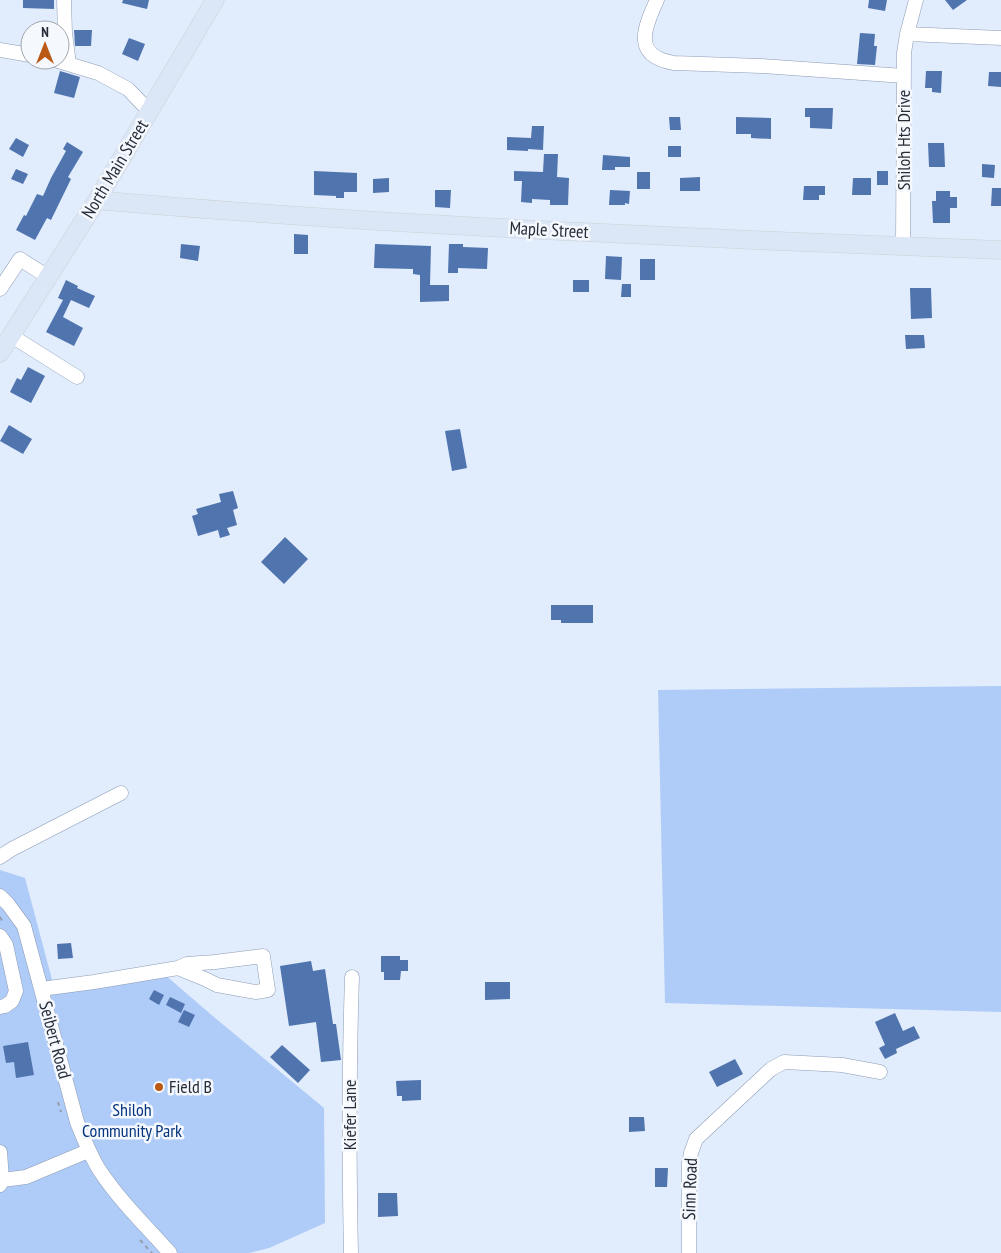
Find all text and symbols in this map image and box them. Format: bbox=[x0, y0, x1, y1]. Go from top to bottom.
north arrow bbox=[20, 20, 70, 70]
text: N bbox=[41, 23, 49, 41]
street label: Shiloh Hts Drive bbox=[892, 90, 915, 190]
street label: North Main Street bbox=[76, 115, 153, 222]
street label: Maple Street bbox=[509, 216, 589, 243]
street label: Seibert Road bbox=[34, 999, 77, 1081]
place label: Field B bbox=[169, 1075, 212, 1098]
street label: Kiefer Lane bbox=[338, 1080, 361, 1150]
marker: Field B bbox=[153, 1081, 165, 1093]
park label: Shiloh Community Park bbox=[82, 1098, 182, 1142]
street label: Sinn Road bbox=[677, 1158, 702, 1220]

